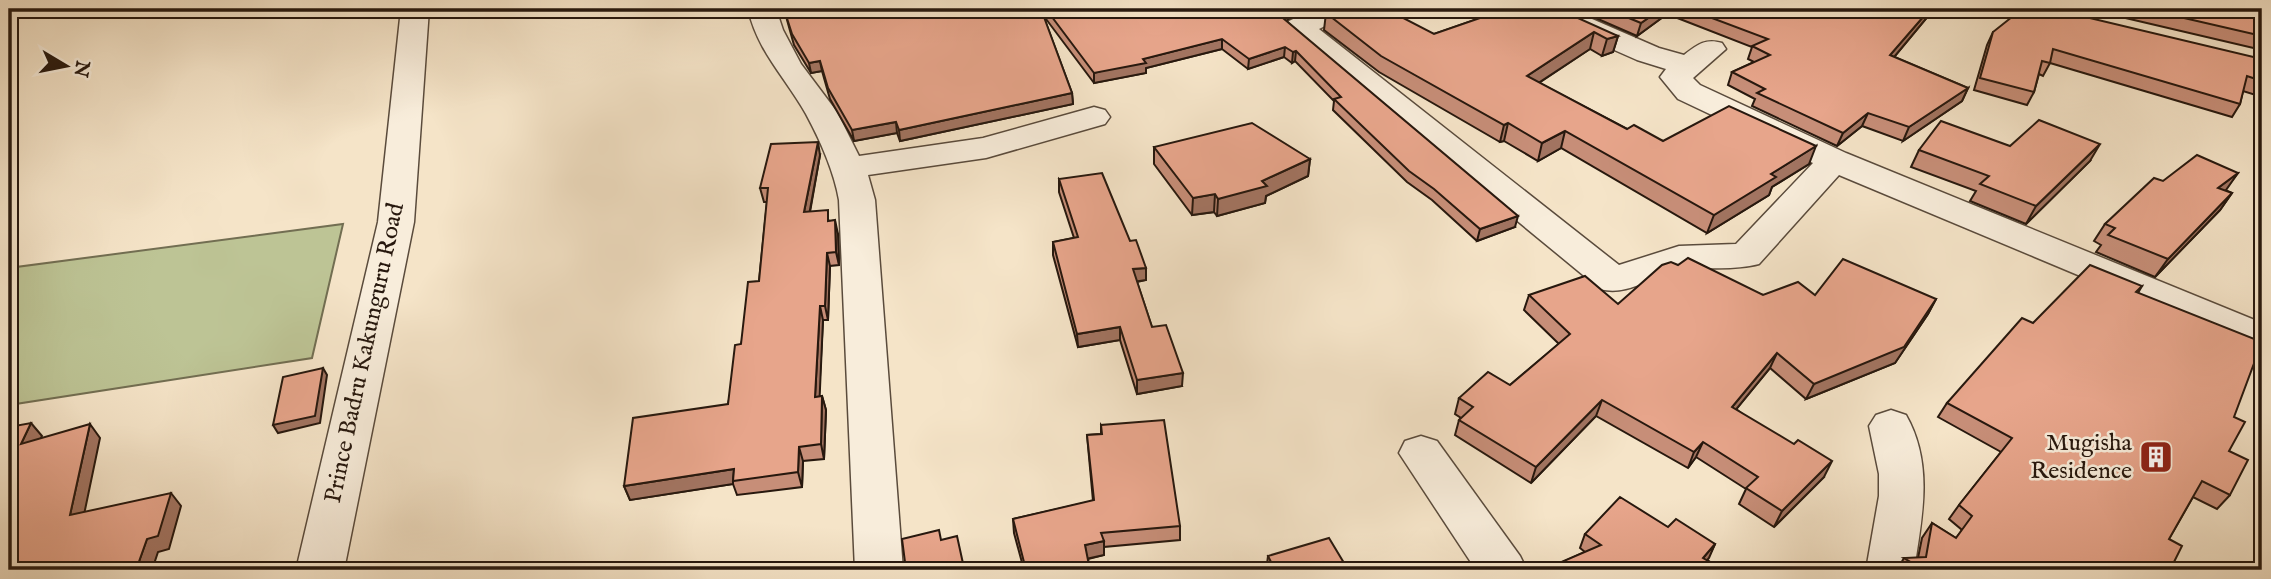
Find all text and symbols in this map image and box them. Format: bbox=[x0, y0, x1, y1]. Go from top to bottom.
north arrow bbox=[32, 32, 102, 102]
text: N bbox=[67, 57, 94, 79]
street label: Prince Badru Kakunguru Road bbox=[318, 200, 412, 506]
place label: Mugisha Residence bbox=[2030, 428, 2133, 487]
building icon: Mugisha Residence bbox=[2137, 438, 2175, 476]

